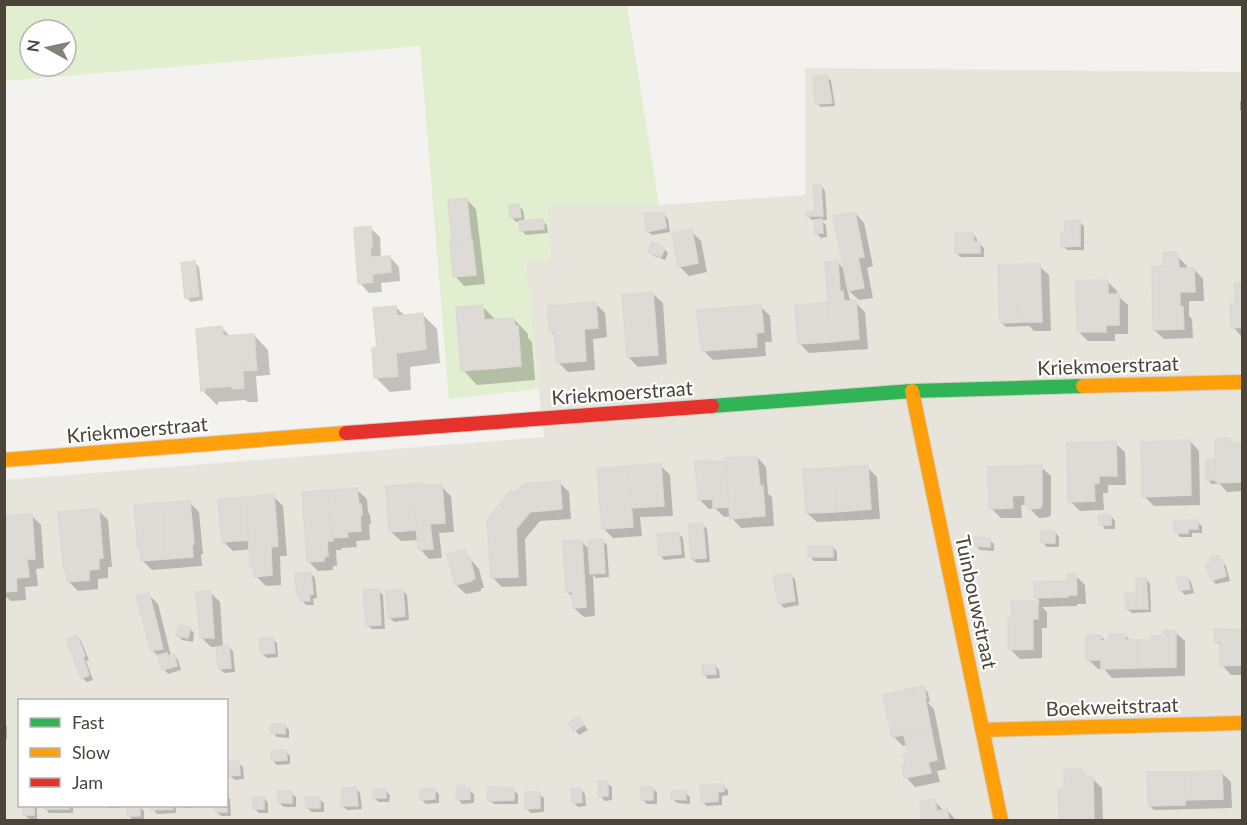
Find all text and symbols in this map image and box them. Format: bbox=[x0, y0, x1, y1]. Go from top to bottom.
north arrow bbox=[18, 18, 78, 78]
text: N bbox=[22, 38, 43, 53]
street label: Kriekmoerstraat bbox=[1037, 351, 1179, 379]
street label: Kriekmoerstraat bbox=[551, 375, 693, 409]
street label: Kriekmoerstraat bbox=[65, 411, 208, 447]
street label: Tuinbouwstraat bbox=[951, 533, 1003, 671]
street label: Boekweitstraat bbox=[1045, 692, 1179, 720]
legend bbox=[18, 699, 228, 807]
text: Fast bbox=[72, 711, 105, 733]
text: Slow bbox=[72, 741, 110, 763]
text: Jam bbox=[72, 771, 103, 793]

